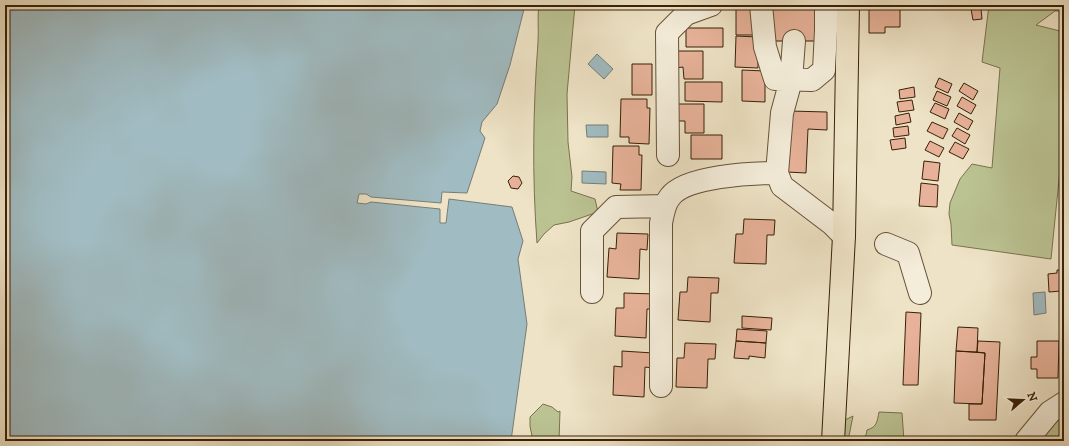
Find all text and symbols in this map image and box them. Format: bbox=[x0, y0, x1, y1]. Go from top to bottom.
north arrow bbox=[1003, 380, 1043, 420]
text: N bbox=[1023, 391, 1040, 404]

